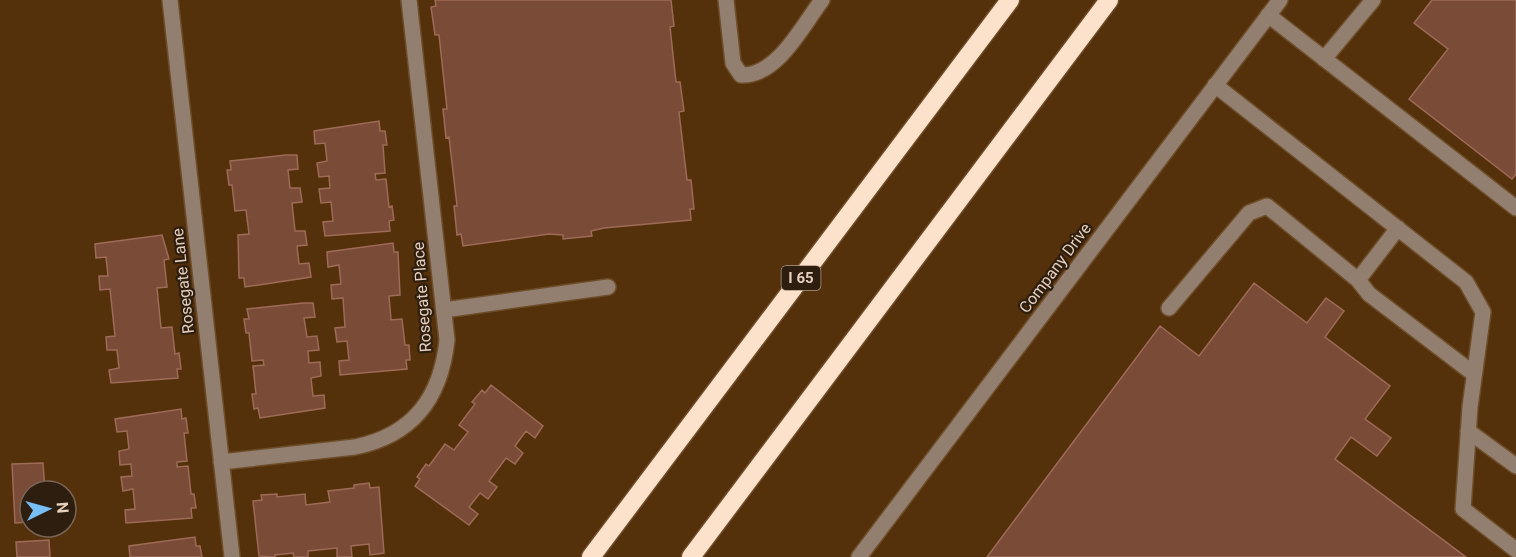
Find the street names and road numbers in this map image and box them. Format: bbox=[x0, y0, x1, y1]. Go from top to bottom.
street label: Company Drive bbox=[1015, 219, 1095, 317]
street label: Rosegate Lane bbox=[168, 227, 198, 335]
street label: Rosegate Place bbox=[409, 241, 435, 353]
road number: I 65 bbox=[782, 266, 820, 290]

